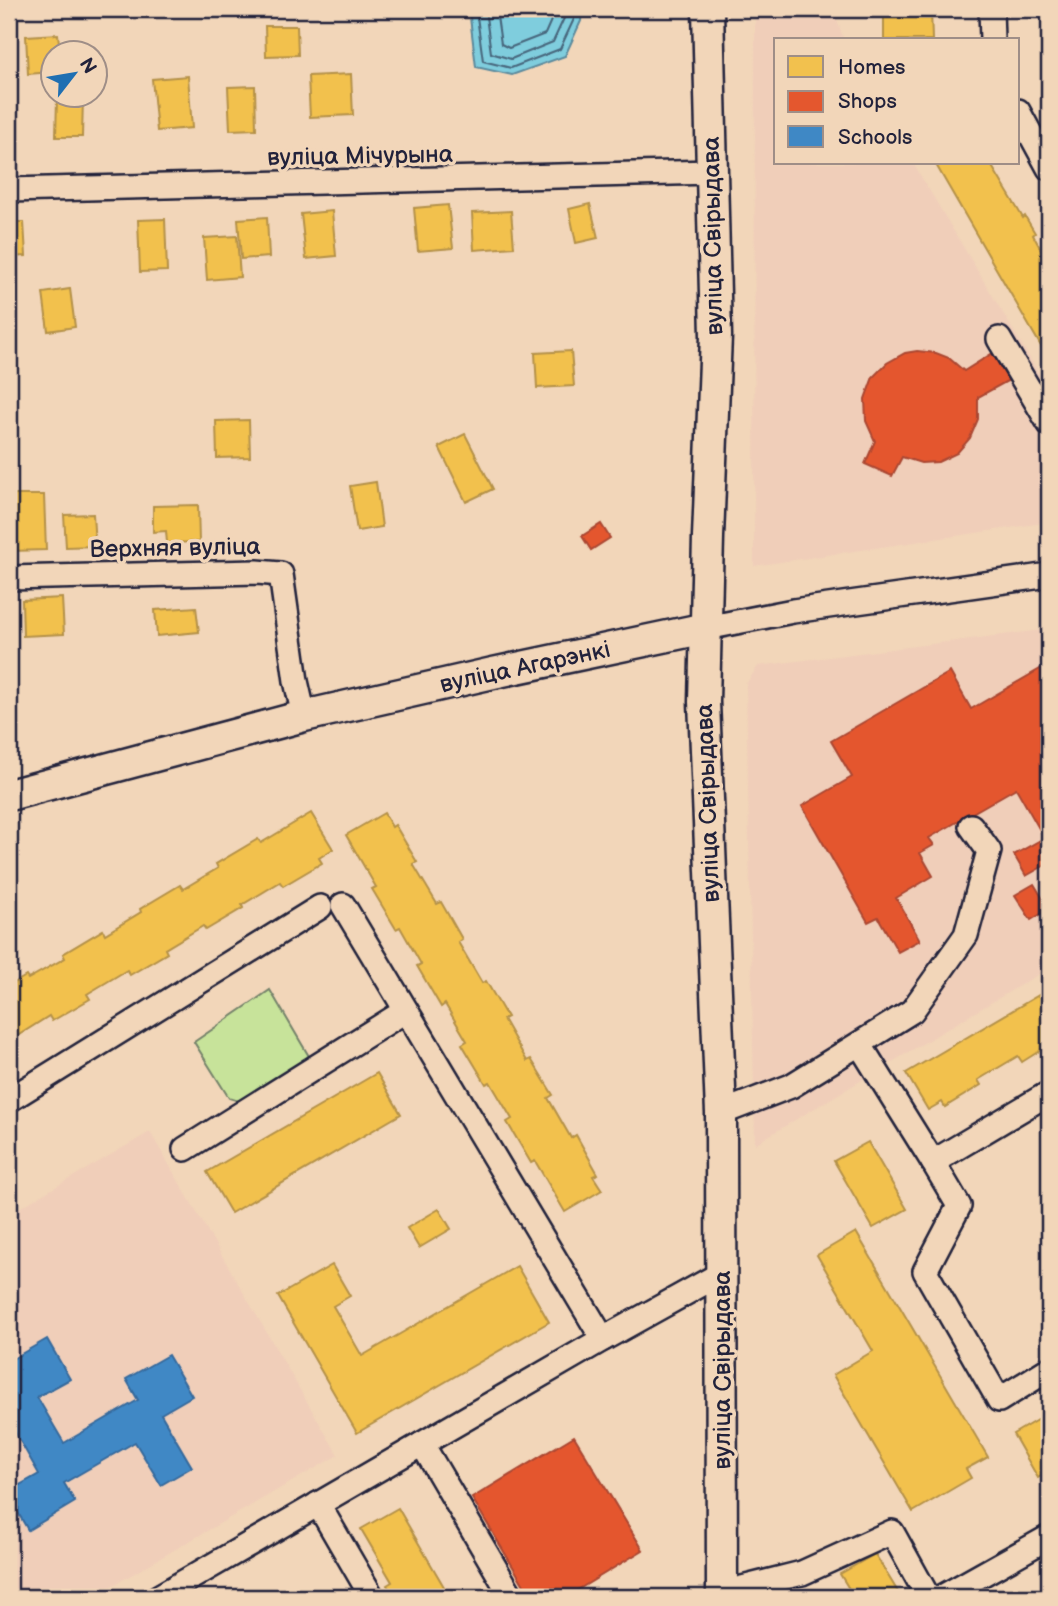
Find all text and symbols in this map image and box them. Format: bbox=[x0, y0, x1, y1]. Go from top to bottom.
north arrow bbox=[38, 38, 108, 108]
legend bbox=[774, 38, 1020, 164]
text: N bbox=[74, 54, 101, 78]
text: Homes bbox=[838, 55, 906, 80]
text: Shops bbox=[838, 89, 897, 114]
text: Schools bbox=[838, 125, 912, 150]
street label: вуліца Свірыдава bbox=[697, 136, 729, 336]
street label: вуліца Мічурына bbox=[267, 140, 453, 172]
street label: Верхняя вуліца bbox=[89, 532, 261, 564]
street label: вуліца Агарэнкі bbox=[437, 635, 613, 699]
street label: вуліца Свірыдава bbox=[690, 703, 726, 903]
street label: вуліца Свірыдава bbox=[708, 1271, 737, 1469]

